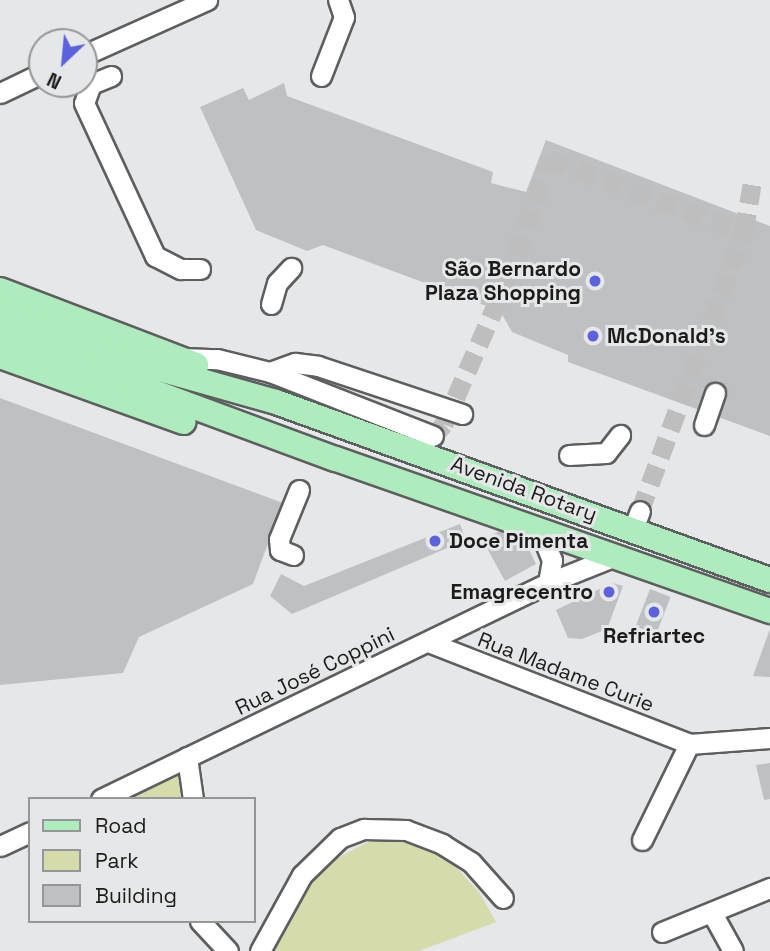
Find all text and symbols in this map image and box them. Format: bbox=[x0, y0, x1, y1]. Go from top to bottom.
north arrow bbox=[28, 28, 98, 98]
text: N bbox=[43, 67, 66, 95]
place label: São Bernardo Plaza Shopping bbox=[425, 256, 581, 306]
marker: São Bernardo Plaza Shopping bbox=[587, 273, 603, 289]
place label: McDonald's bbox=[607, 323, 726, 349]
marker: McDonald's bbox=[585, 328, 601, 344]
street label: Avenida Rotary bbox=[448, 451, 600, 527]
place label: Doce Pimenta bbox=[449, 528, 588, 554]
marker: Doce Pimenta bbox=[427, 533, 443, 549]
place label: Emagrecentro bbox=[451, 579, 593, 605]
marker: Emagrecentro bbox=[599, 582, 619, 602]
marker: Refriartec bbox=[646, 604, 662, 620]
street label: Rua José Coppini bbox=[231, 622, 399, 720]
place label: Refriartec bbox=[603, 623, 705, 649]
street label: Rua Madame Curie bbox=[474, 627, 658, 717]
legend bbox=[28, 797, 256, 923]
text: Road bbox=[95, 812, 147, 839]
text: Park bbox=[95, 847, 139, 874]
text: Building bbox=[95, 882, 177, 909]

